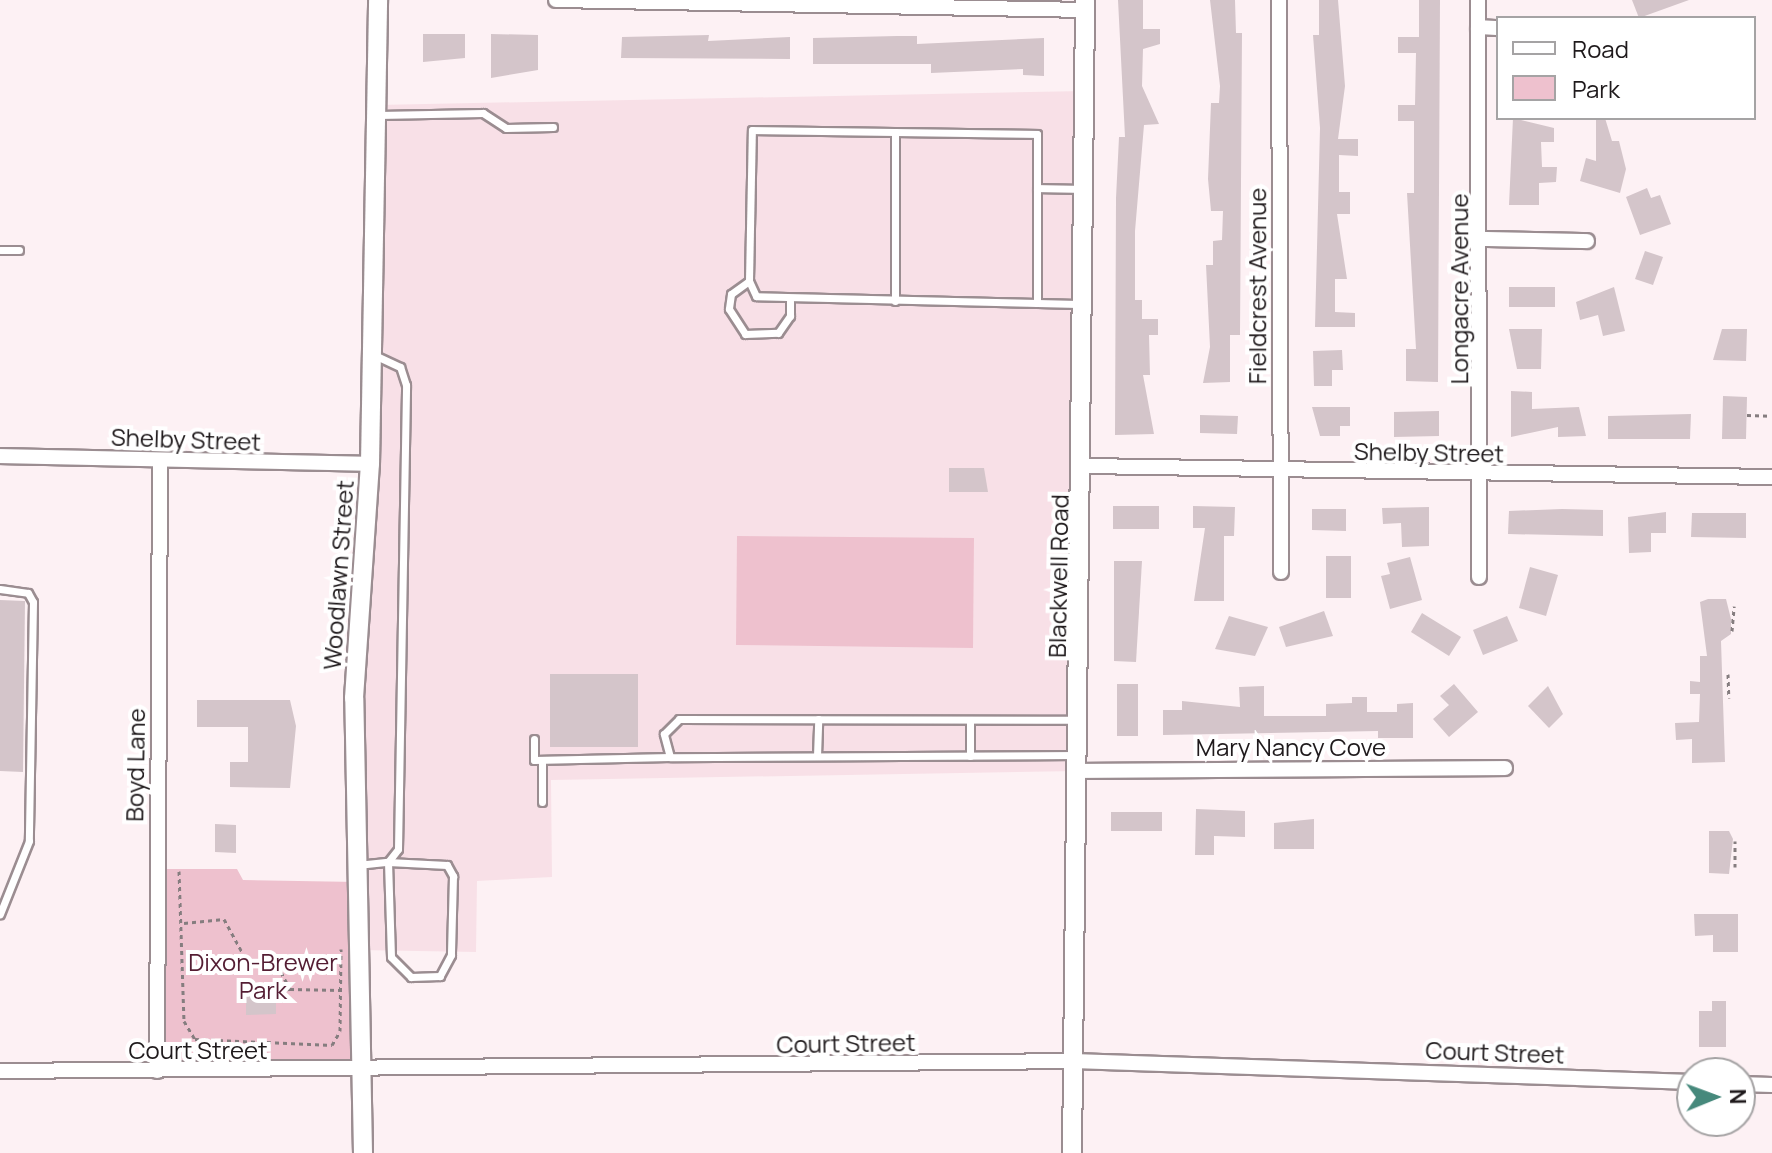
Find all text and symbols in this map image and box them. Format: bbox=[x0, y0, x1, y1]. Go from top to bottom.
legend bbox=[1496, 16, 1756, 120]
text: Road bbox=[1572, 32, 1629, 65]
text: Park bbox=[1572, 72, 1620, 105]
street label: Fieldcrest Avenue bbox=[1243, 188, 1271, 384]
street label: Longacre Avenue bbox=[1445, 194, 1473, 384]
street label: Shelby Street bbox=[110, 422, 262, 456]
street label: Shelby Street bbox=[1354, 436, 1504, 468]
street label: Woodlawn Street bbox=[317, 479, 359, 671]
street label: Blackwell Road bbox=[1042, 494, 1074, 658]
street label: Boyd Lane bbox=[120, 708, 150, 822]
street label: Mary Nancy Cove bbox=[1196, 733, 1386, 761]
park label: Dixon-Brewer Park bbox=[188, 948, 338, 1004]
street label: Court Street bbox=[776, 1027, 916, 1059]
street label: Court Street bbox=[1425, 1035, 1565, 1069]
street label: Court Street bbox=[128, 1036, 268, 1064]
north arrow bbox=[1676, 1057, 1756, 1137]
text: N bbox=[1723, 1088, 1753, 1105]

